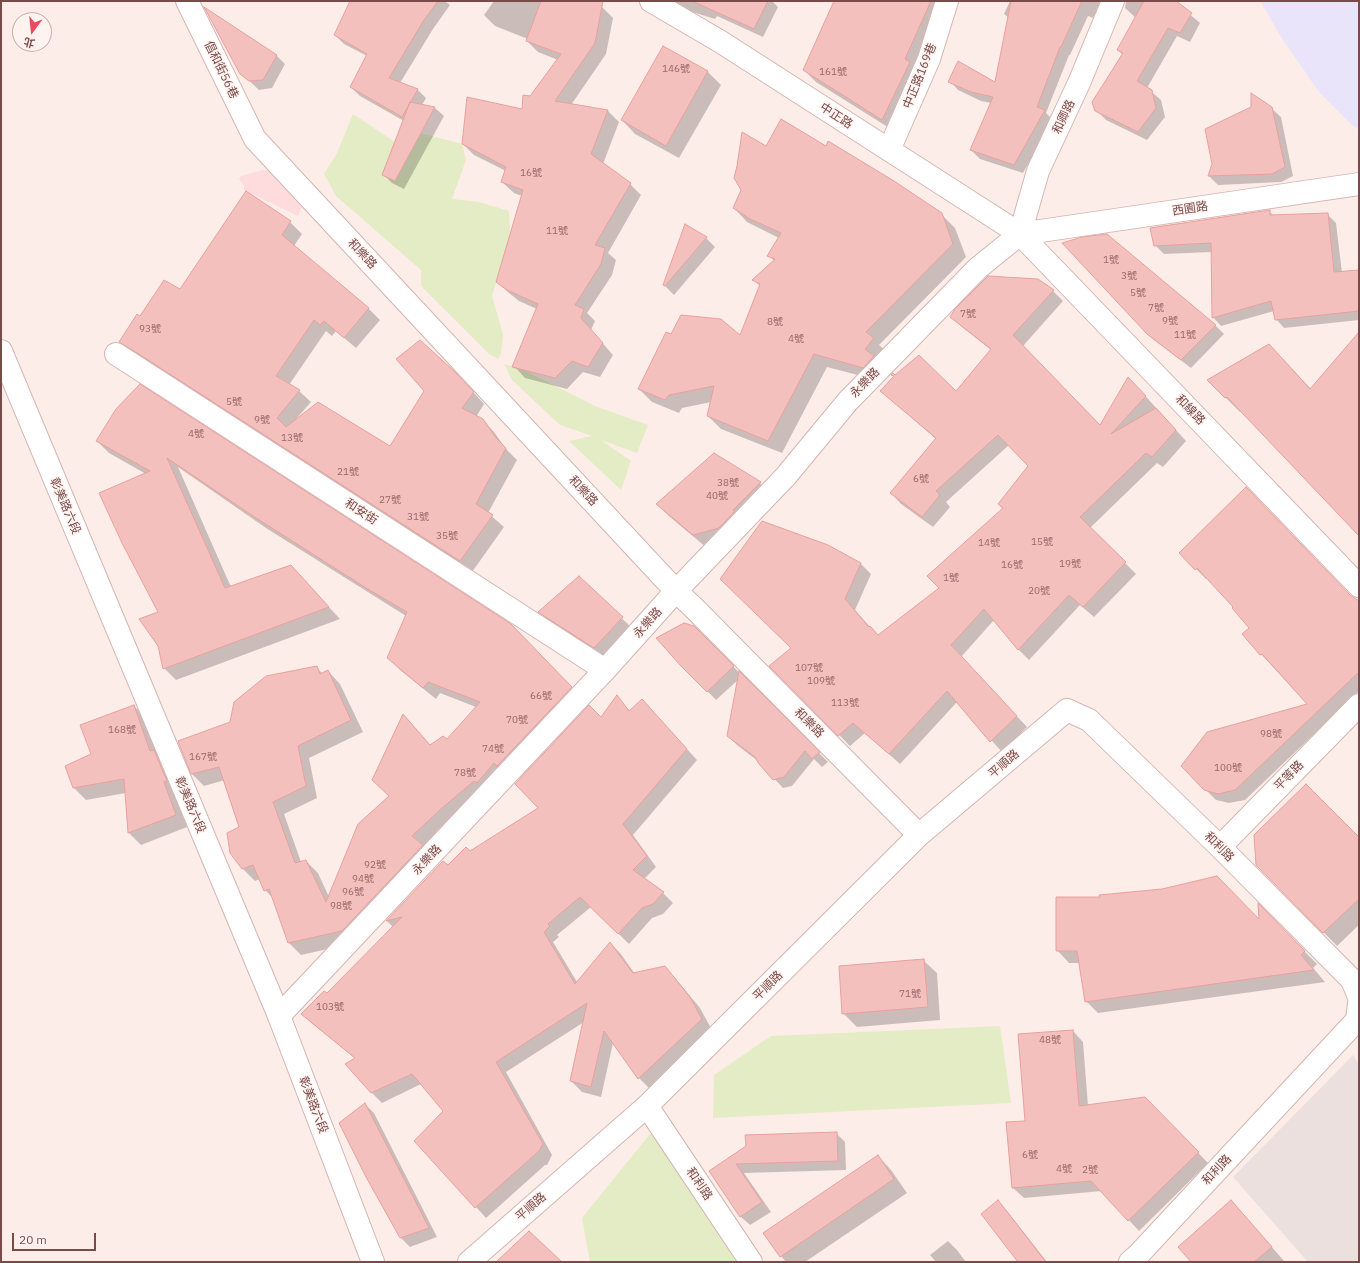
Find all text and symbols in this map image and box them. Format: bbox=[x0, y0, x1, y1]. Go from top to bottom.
north arrow bbox=[12, 12, 52, 52]
text: 北 bbox=[22, 34, 36, 51]
street label: 倡和街56巷 bbox=[201, 39, 241, 101]
street label: 中正路169巷 bbox=[900, 41, 940, 111]
house number: 146號 bbox=[662, 63, 690, 75]
house number: 161號 bbox=[819, 66, 847, 78]
street label: 和卿路 bbox=[1050, 98, 1078, 136]
street label: 中正路 bbox=[817, 100, 855, 132]
house number: 16號 bbox=[520, 167, 542, 179]
street label: 西園路 bbox=[1171, 199, 1209, 219]
house number: 11號 bbox=[546, 225, 568, 237]
street label: 和樂路 bbox=[344, 236, 380, 272]
house number: 1號 bbox=[1103, 254, 1119, 266]
house number: 3號 bbox=[1121, 270, 1137, 282]
house number: 5號 bbox=[1130, 287, 1146, 299]
house number: 7號 bbox=[1148, 302, 1164, 314]
house number: 7號 bbox=[960, 308, 976, 320]
house number: 9號 bbox=[1162, 315, 1178, 327]
house number: 8號 bbox=[767, 316, 783, 328]
house number: 93號 bbox=[139, 323, 161, 335]
house number: 11號 bbox=[1174, 329, 1196, 341]
house number: 4號 bbox=[788, 333, 804, 345]
street label: 永樂路 bbox=[847, 365, 883, 401]
street label: 和線路 bbox=[1172, 392, 1208, 428]
house number: 5號 bbox=[226, 396, 242, 408]
house number: 9號 bbox=[254, 414, 270, 426]
house number: 4號 bbox=[188, 428, 204, 440]
house number: 13號 bbox=[281, 432, 303, 444]
house number: 21號 bbox=[337, 466, 359, 478]
street label: 和樂路 bbox=[565, 473, 601, 509]
house number: 6號 bbox=[913, 473, 929, 485]
street label: 彰美路六段 bbox=[47, 476, 83, 536]
house number: 38號 bbox=[717, 477, 739, 489]
house number: 40號 bbox=[706, 490, 728, 502]
house number: 27號 bbox=[379, 494, 401, 506]
street label: 和安街 bbox=[342, 496, 380, 528]
house number: 31號 bbox=[407, 511, 429, 523]
house number: 35號 bbox=[436, 530, 458, 542]
house number: 15號 bbox=[1031, 536, 1053, 548]
house number: 14號 bbox=[978, 537, 1000, 549]
house number: 19號 bbox=[1059, 558, 1081, 570]
house number: 16號 bbox=[1001, 559, 1023, 571]
house number: 1號 bbox=[943, 572, 959, 584]
house number: 20號 bbox=[1028, 585, 1050, 597]
street label: 永樂路 bbox=[631, 605, 665, 641]
house number: 107號 bbox=[795, 662, 823, 674]
house number: 109號 bbox=[807, 675, 835, 687]
house number: 66號 bbox=[530, 690, 552, 702]
house number: 113號 bbox=[831, 697, 859, 709]
street label: 和樂路 bbox=[791, 705, 827, 741]
house number: 70號 bbox=[506, 714, 528, 726]
house number: 168號 bbox=[108, 724, 136, 736]
house number: 98號 bbox=[1260, 728, 1282, 740]
house number: 74號 bbox=[482, 743, 504, 755]
street label: 平順路 bbox=[986, 747, 1022, 781]
house number: 167號 bbox=[189, 751, 217, 763]
street label: 平等路 bbox=[1271, 758, 1307, 794]
house number: 100號 bbox=[1214, 762, 1242, 774]
house number: 78號 bbox=[454, 767, 476, 779]
street label: 彰美路六段 bbox=[172, 775, 208, 835]
street label: 和利路 bbox=[1201, 829, 1237, 865]
street label: 永樂路 bbox=[409, 842, 445, 878]
house number: 92號 bbox=[364, 859, 386, 871]
house number: 94號 bbox=[352, 873, 374, 885]
house number: 96號 bbox=[342, 886, 364, 898]
house number: 98號 bbox=[330, 900, 352, 912]
street label: 平順路 bbox=[750, 968, 786, 1004]
house number: 71號 bbox=[899, 988, 921, 1000]
house number: 103號 bbox=[316, 1001, 344, 1013]
house number: 48號 bbox=[1039, 1034, 1061, 1046]
street label: 彰美路六段 bbox=[296, 1074, 330, 1136]
house number: 6號 bbox=[1022, 1149, 1038, 1161]
street label: 和利路 bbox=[1199, 1152, 1235, 1188]
house number: 4號 bbox=[1056, 1163, 1072, 1175]
house number: 2號 bbox=[1082, 1164, 1098, 1176]
street label: 和利路 bbox=[683, 1165, 715, 1203]
street label: 平順路 bbox=[513, 1190, 549, 1224]
scale bar bbox=[14, 1225, 98, 1251]
text: 20 m bbox=[19, 1232, 47, 1247]

